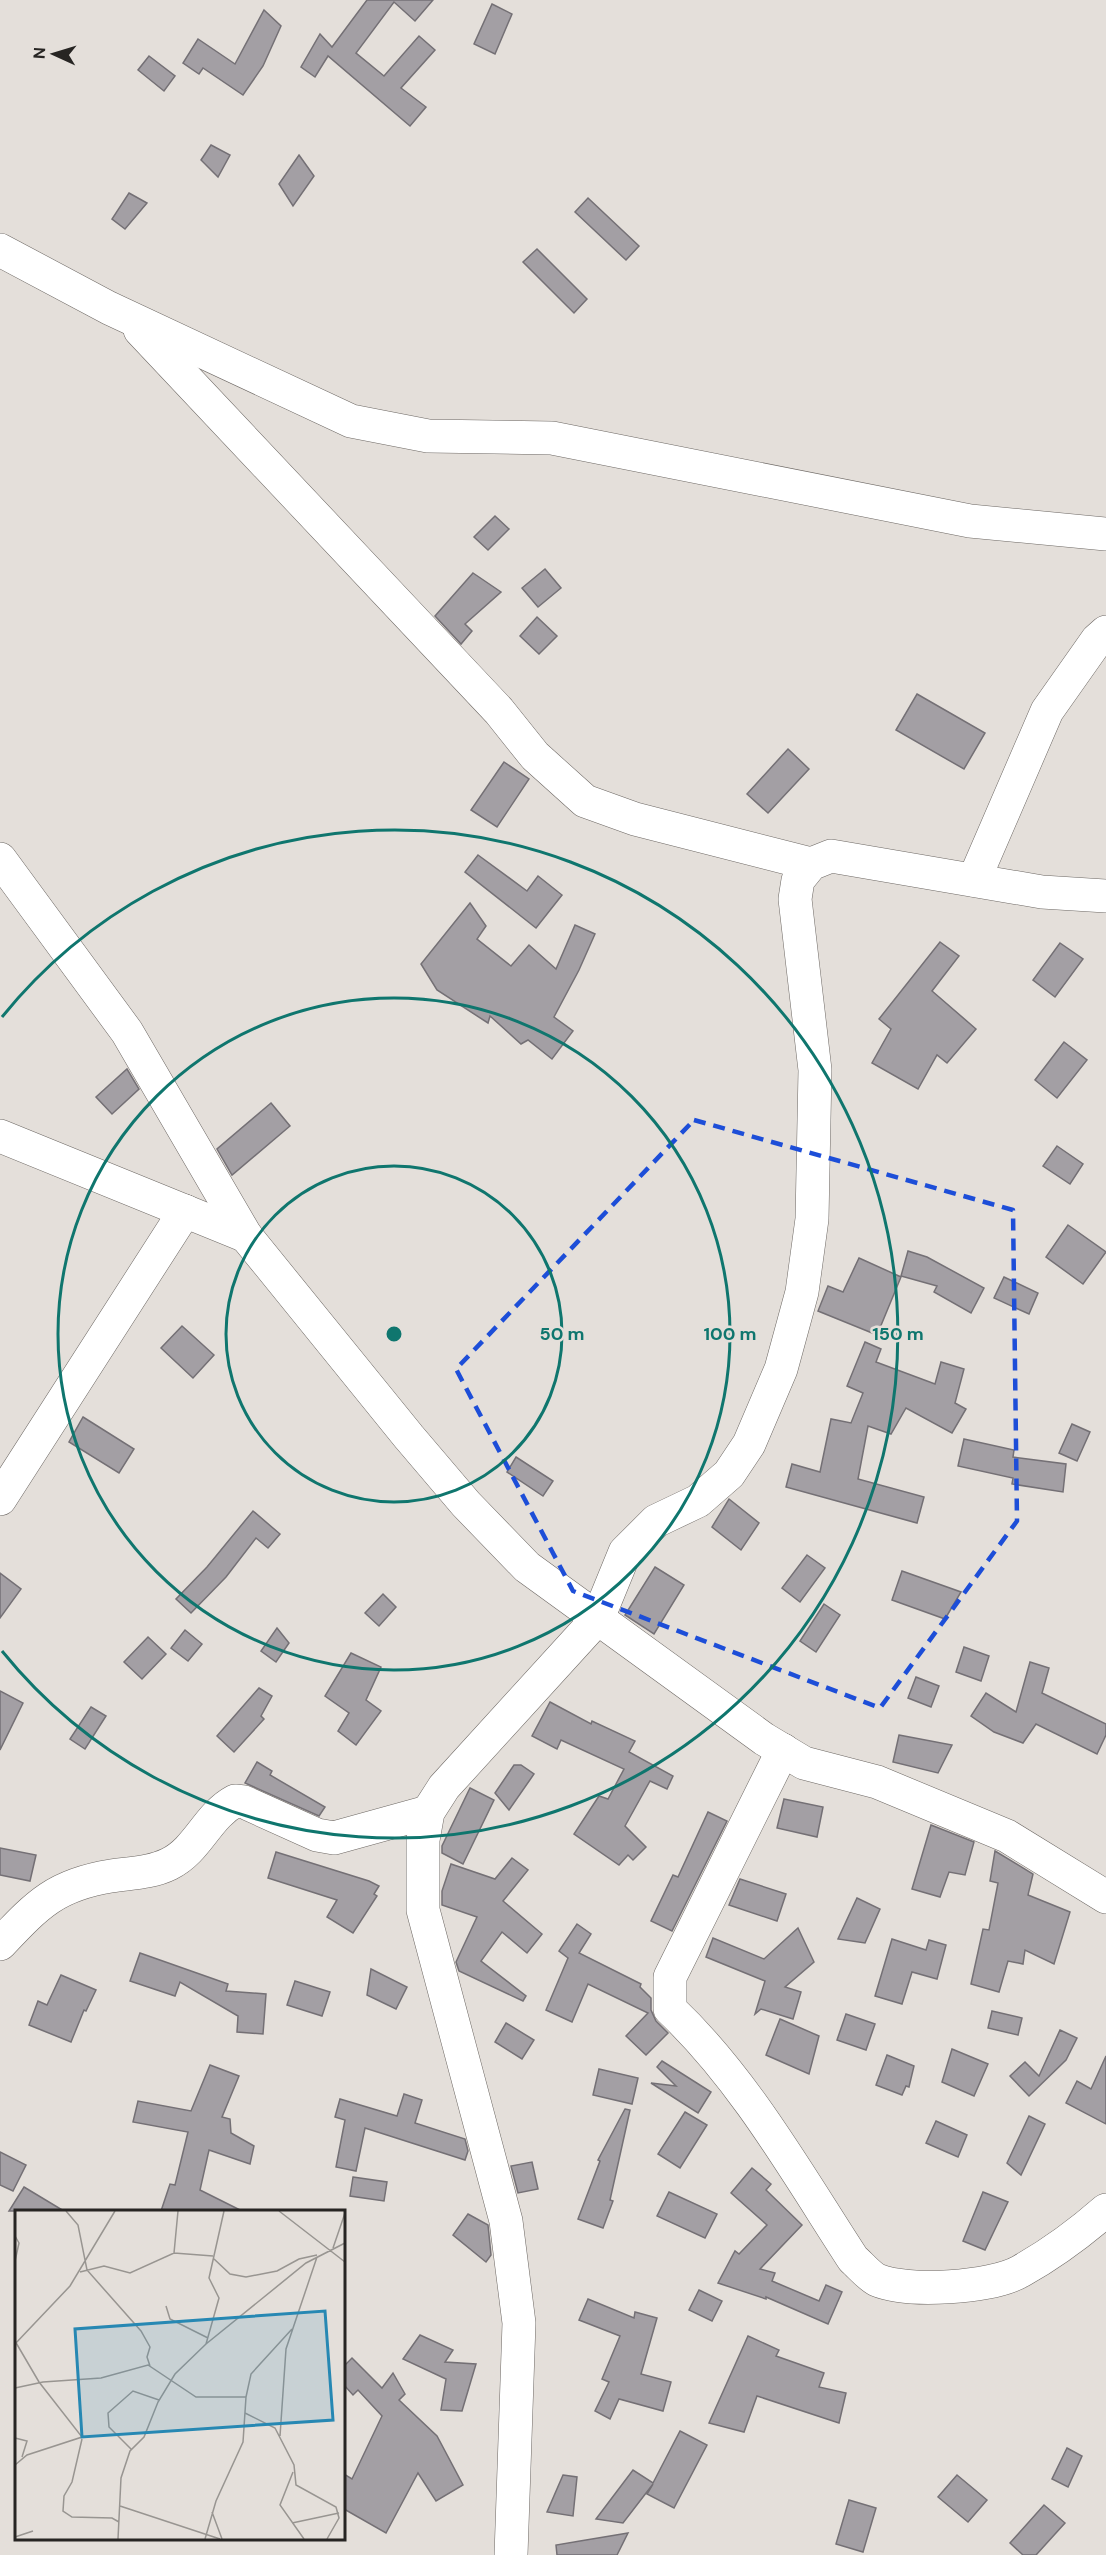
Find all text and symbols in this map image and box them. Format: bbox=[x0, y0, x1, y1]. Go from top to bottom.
north arrow bbox=[24, 24, 84, 84]
text: N bbox=[29, 46, 50, 60]
text: 50 m bbox=[539, 1322, 585, 1346]
text: 100 m bbox=[703, 1322, 757, 1346]
text: 150 m bbox=[872, 1322, 924, 1346]
centre of rings bbox=[384, 1324, 404, 1344]
inset map bbox=[15, 2210, 345, 2540]

